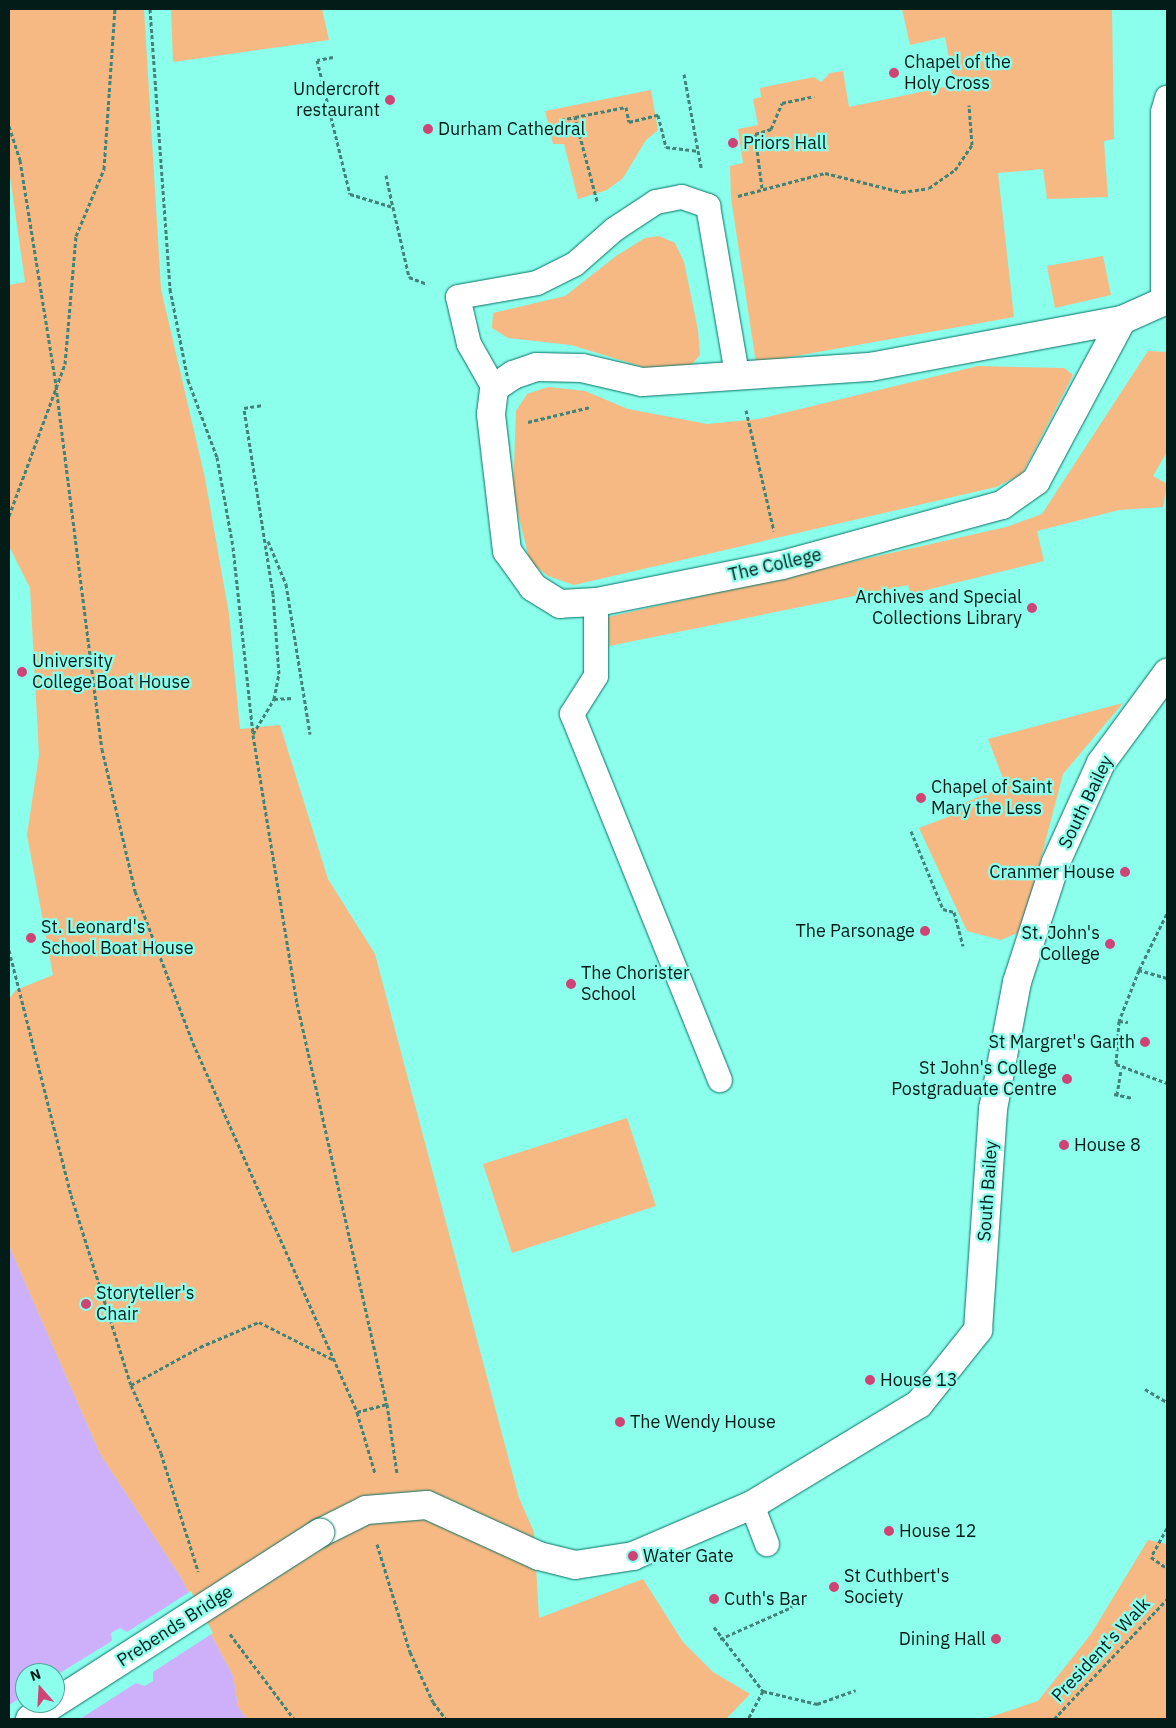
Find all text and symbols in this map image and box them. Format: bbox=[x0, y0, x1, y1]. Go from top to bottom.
place label: Chapel of the Holy Cross bbox=[904, 52, 1011, 94]
marker: Chapel of the Holy Cross bbox=[888, 67, 900, 79]
place label: Undercroft restaurant bbox=[293, 79, 380, 122]
marker: Undercroft restaurant bbox=[384, 94, 396, 106]
place label: Durham Cathedral bbox=[438, 118, 585, 140]
marker: Durham Cathedral bbox=[422, 123, 434, 135]
place label: Priors Hall bbox=[743, 132, 827, 154]
marker: Priors Hall bbox=[727, 137, 739, 149]
street label: The College bbox=[726, 544, 824, 586]
place label: Archives and Special Collections Library bbox=[855, 587, 1022, 630]
marker: Archives and Special Collections Library bbox=[1026, 602, 1038, 614]
place label: University College Boat House bbox=[32, 651, 190, 694]
marker: University College Boat House bbox=[16, 666, 28, 678]
street label: South Bailey bbox=[1054, 752, 1118, 852]
place label: Chapel of Saint Mary the Less bbox=[931, 777, 1053, 820]
marker: Chapel of Saint Mary the Less bbox=[915, 792, 927, 804]
place label: Cranmer House bbox=[989, 861, 1115, 883]
marker: Cranmer House bbox=[1119, 866, 1131, 878]
place label: St. Leonard's School Boat House bbox=[41, 917, 194, 960]
place label: The Parsonage bbox=[795, 920, 915, 942]
place label: St. John's College bbox=[1022, 923, 1100, 966]
marker: The Parsonage bbox=[919, 925, 931, 937]
marker: St. Leonard's School Boat House bbox=[25, 932, 37, 944]
marker: St. John's College bbox=[1104, 938, 1116, 950]
place label: The Chorister School bbox=[581, 963, 690, 1006]
marker: The Chorister School bbox=[565, 978, 577, 990]
place label: St Margret's Garth bbox=[989, 1031, 1135, 1053]
marker: St Margret's Garth bbox=[1139, 1036, 1151, 1048]
place label: St John's College Postgraduate Centre bbox=[891, 1058, 1057, 1100]
marker: St John's College Postgraduate Centre bbox=[1061, 1073, 1073, 1085]
place label: House 8 bbox=[1074, 1134, 1141, 1156]
marker: House 8 bbox=[1058, 1139, 1070, 1151]
street label: South Bailey bbox=[974, 1140, 1002, 1242]
place label: Storyteller's Chair bbox=[96, 1283, 195, 1326]
marker: Storyteller's Chair bbox=[80, 1298, 92, 1310]
place label: House 13 bbox=[880, 1369, 958, 1391]
marker: House 13 bbox=[864, 1374, 876, 1386]
place label: The Wendy House bbox=[630, 1411, 776, 1433]
marker: The Wendy House bbox=[614, 1416, 626, 1428]
place label: House 12 bbox=[899, 1520, 977, 1542]
marker: House 12 bbox=[883, 1525, 895, 1537]
place label: Water Gate bbox=[643, 1545, 734, 1567]
marker: Water Gate bbox=[627, 1550, 639, 1562]
place label: St Cuthbert's Society bbox=[844, 1566, 949, 1608]
street label: Prebends Bridge bbox=[113, 1581, 237, 1671]
marker: St Cuthbert's Society bbox=[828, 1581, 840, 1593]
place label: Cuth's Bar bbox=[724, 1588, 807, 1610]
marker: Cuth's Bar bbox=[708, 1593, 720, 1605]
street label: President's Walk bbox=[1047, 1593, 1155, 1707]
place label: Dining Hall bbox=[899, 1628, 986, 1650]
marker: Dining Hall bbox=[990, 1633, 1002, 1645]
north arrow bbox=[15, 1663, 65, 1713]
text: N bbox=[28, 1665, 43, 1685]

